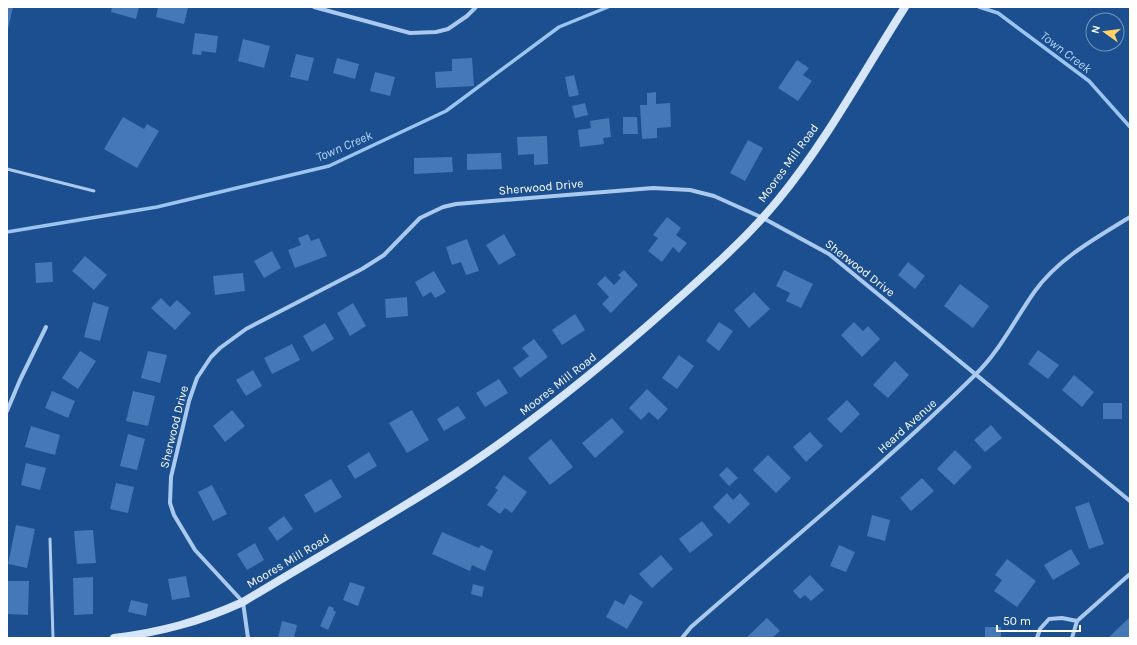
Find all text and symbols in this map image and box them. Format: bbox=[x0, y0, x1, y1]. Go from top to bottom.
north arrow bbox=[1085, 12, 1125, 52]
text: N bbox=[1089, 24, 1103, 35]
water label: Town Creek bbox=[1038, 28, 1095, 76]
street label: Moores Mill Road bbox=[755, 121, 821, 205]
water label: Town Creek bbox=[313, 127, 375, 165]
street label: Sherwood Drive bbox=[498, 176, 584, 198]
street label: Sherwood Drive bbox=[822, 236, 898, 300]
street label: Moores Mill Road bbox=[517, 350, 599, 418]
street label: Sherwood Drive bbox=[157, 384, 191, 470]
street label: Heard Avenue bbox=[875, 396, 939, 456]
street label: Moores Mill Road bbox=[244, 531, 332, 591]
scale bar bbox=[997, 607, 1080, 633]
text: 50 m bbox=[1003, 614, 1031, 628]

